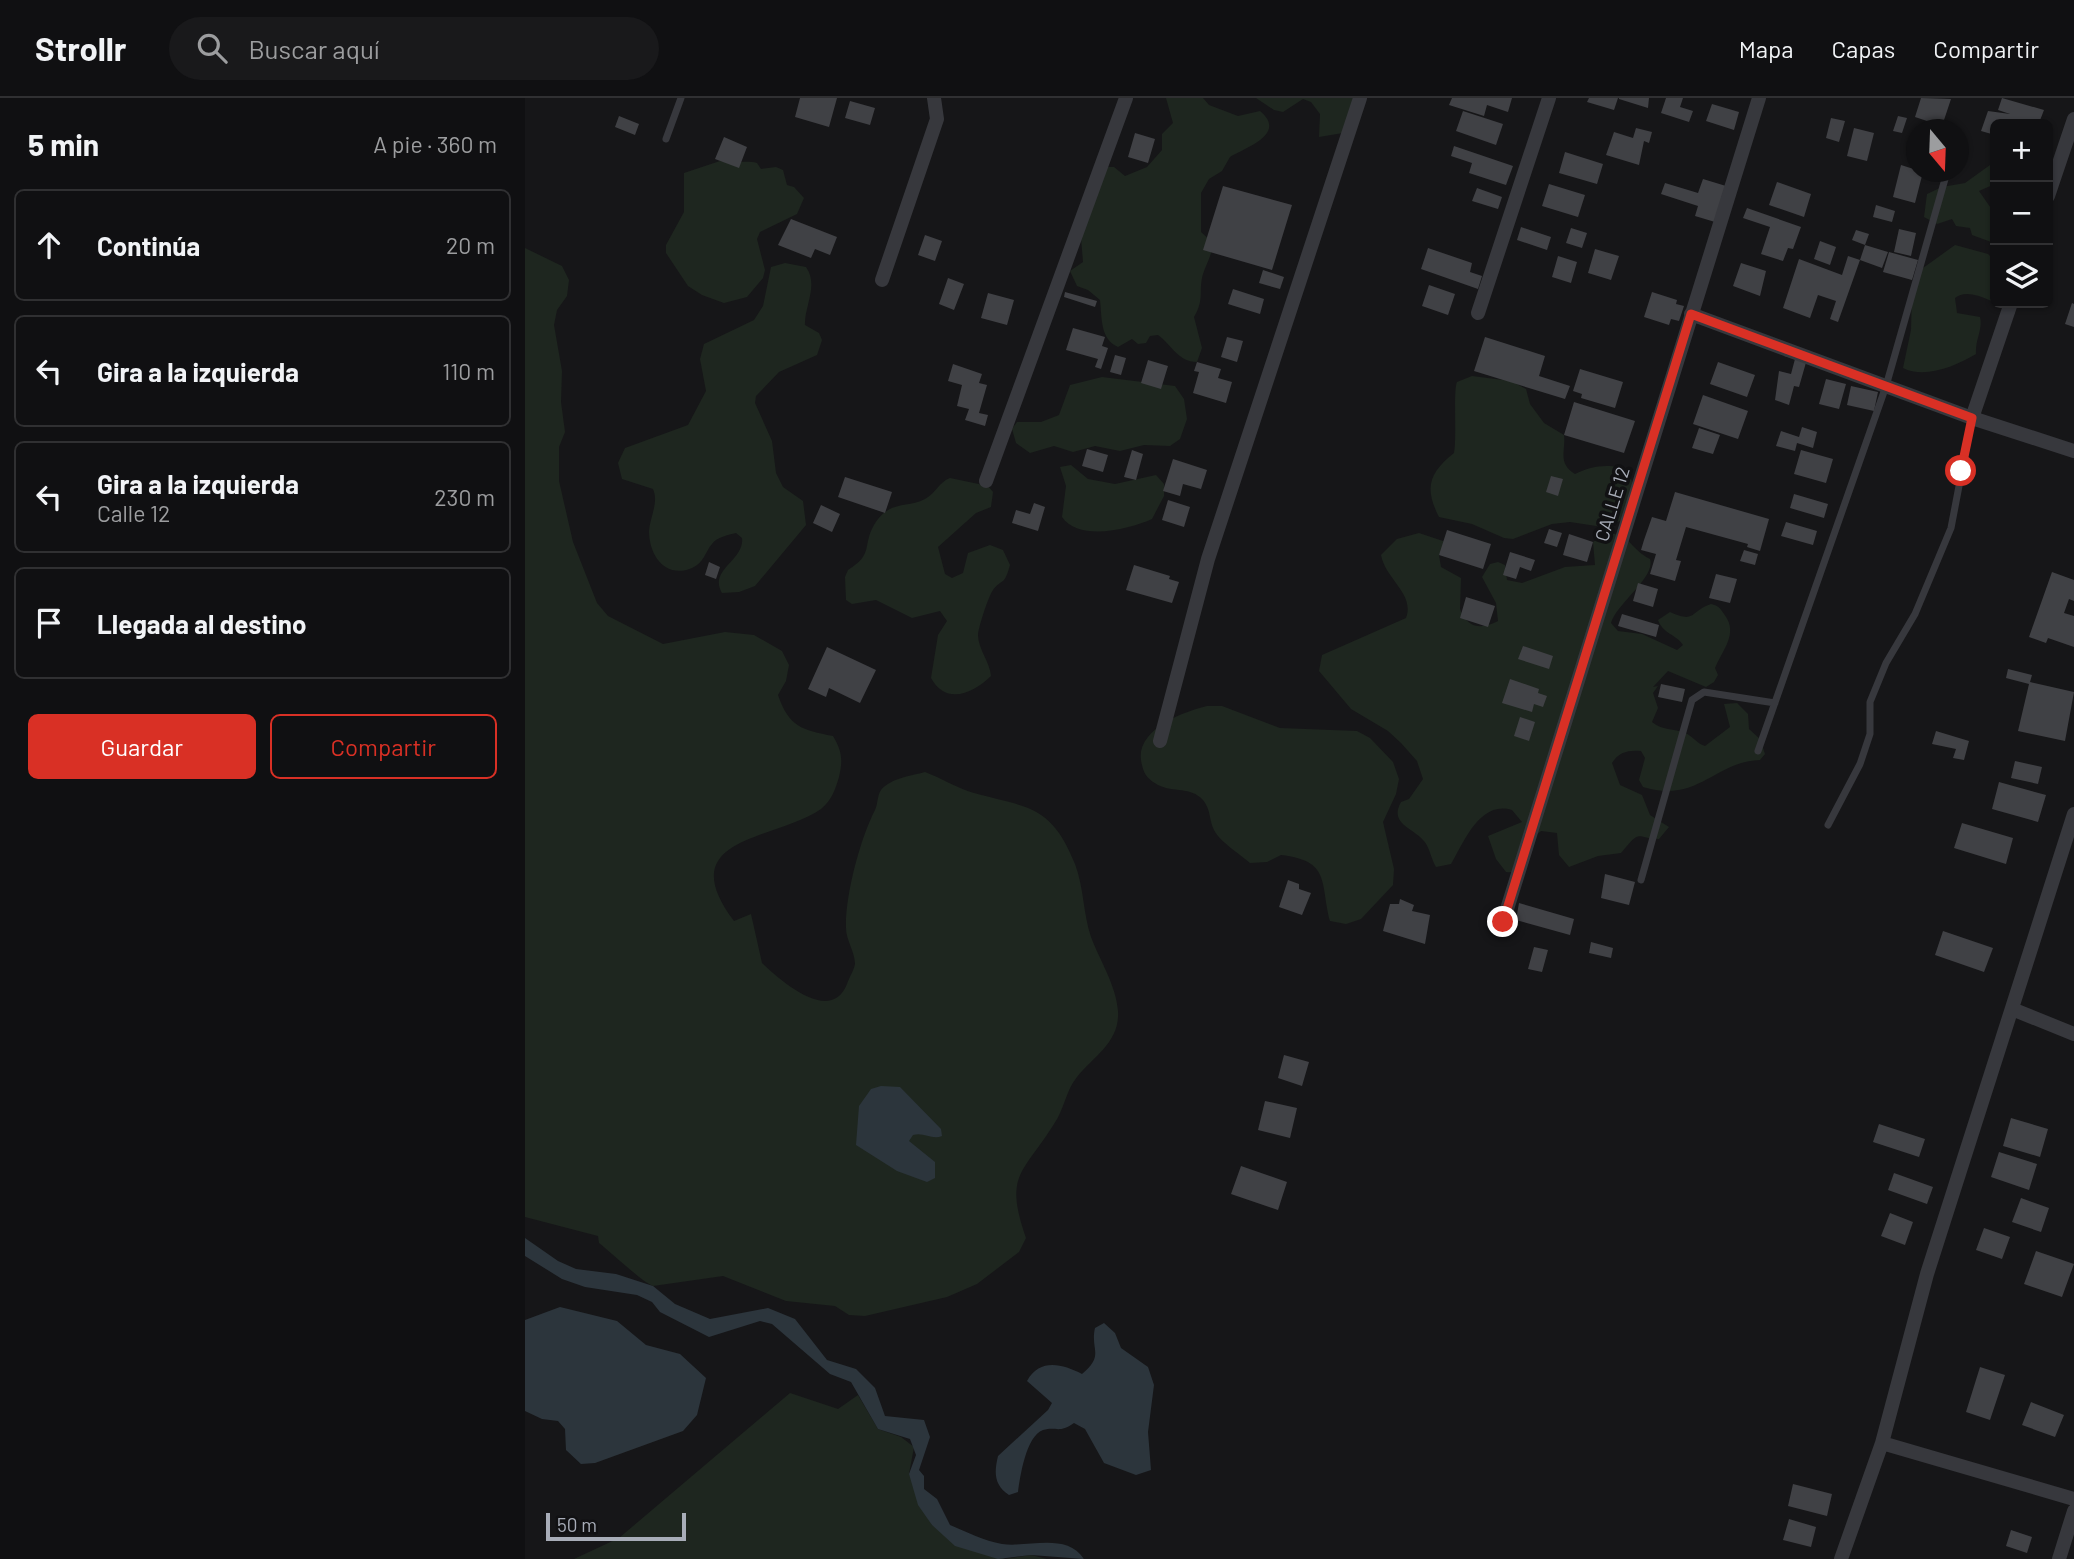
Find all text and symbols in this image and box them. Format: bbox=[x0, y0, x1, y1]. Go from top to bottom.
search box bbox=[169, 17, 659, 80]
text: Strollr bbox=[35, 28, 127, 68]
icon: search bbox=[193, 29, 231, 67]
text: Buscar aquí bbox=[249, 33, 379, 64]
text: Mapa bbox=[1739, 34, 1794, 63]
text: Capas bbox=[1832, 34, 1895, 63]
text: Compartir bbox=[1933, 34, 2039, 63]
north arrow bbox=[1906, 119, 1969, 182]
map controls bbox=[1990, 119, 2053, 308]
button: + bbox=[1990, 119, 2053, 182]
text: 5 min bbox=[28, 126, 99, 162]
text: A pie · 360 m bbox=[373, 130, 497, 158]
button: − bbox=[1990, 182, 2053, 245]
icon: ahead bbox=[30, 226, 68, 264]
text: Continúa bbox=[97, 230, 200, 261]
text: 20 m bbox=[446, 231, 495, 259]
button: layers bbox=[1990, 245, 2053, 308]
icon: left bbox=[30, 352, 68, 390]
text: Gira a la izquierda bbox=[97, 356, 299, 387]
text: 110 m bbox=[442, 357, 495, 385]
route start bbox=[1945, 455, 1976, 486]
street label: CALLE 12 bbox=[1589, 464, 1634, 544]
text: Gira a la izquierda bbox=[97, 468, 299, 499]
icon: left bbox=[30, 478, 68, 516]
text: 230 m bbox=[434, 483, 495, 511]
text: Calle 12 bbox=[97, 499, 170, 527]
icon: arrive bbox=[30, 604, 68, 642]
text: Llegada al destino bbox=[97, 608, 306, 639]
button: Guardar bbox=[28, 714, 256, 779]
button: Compartir bbox=[270, 714, 497, 779]
route end bbox=[1487, 906, 1518, 937]
scale bar bbox=[546, 1510, 686, 1542]
text: 50 m bbox=[557, 1513, 597, 1536]

